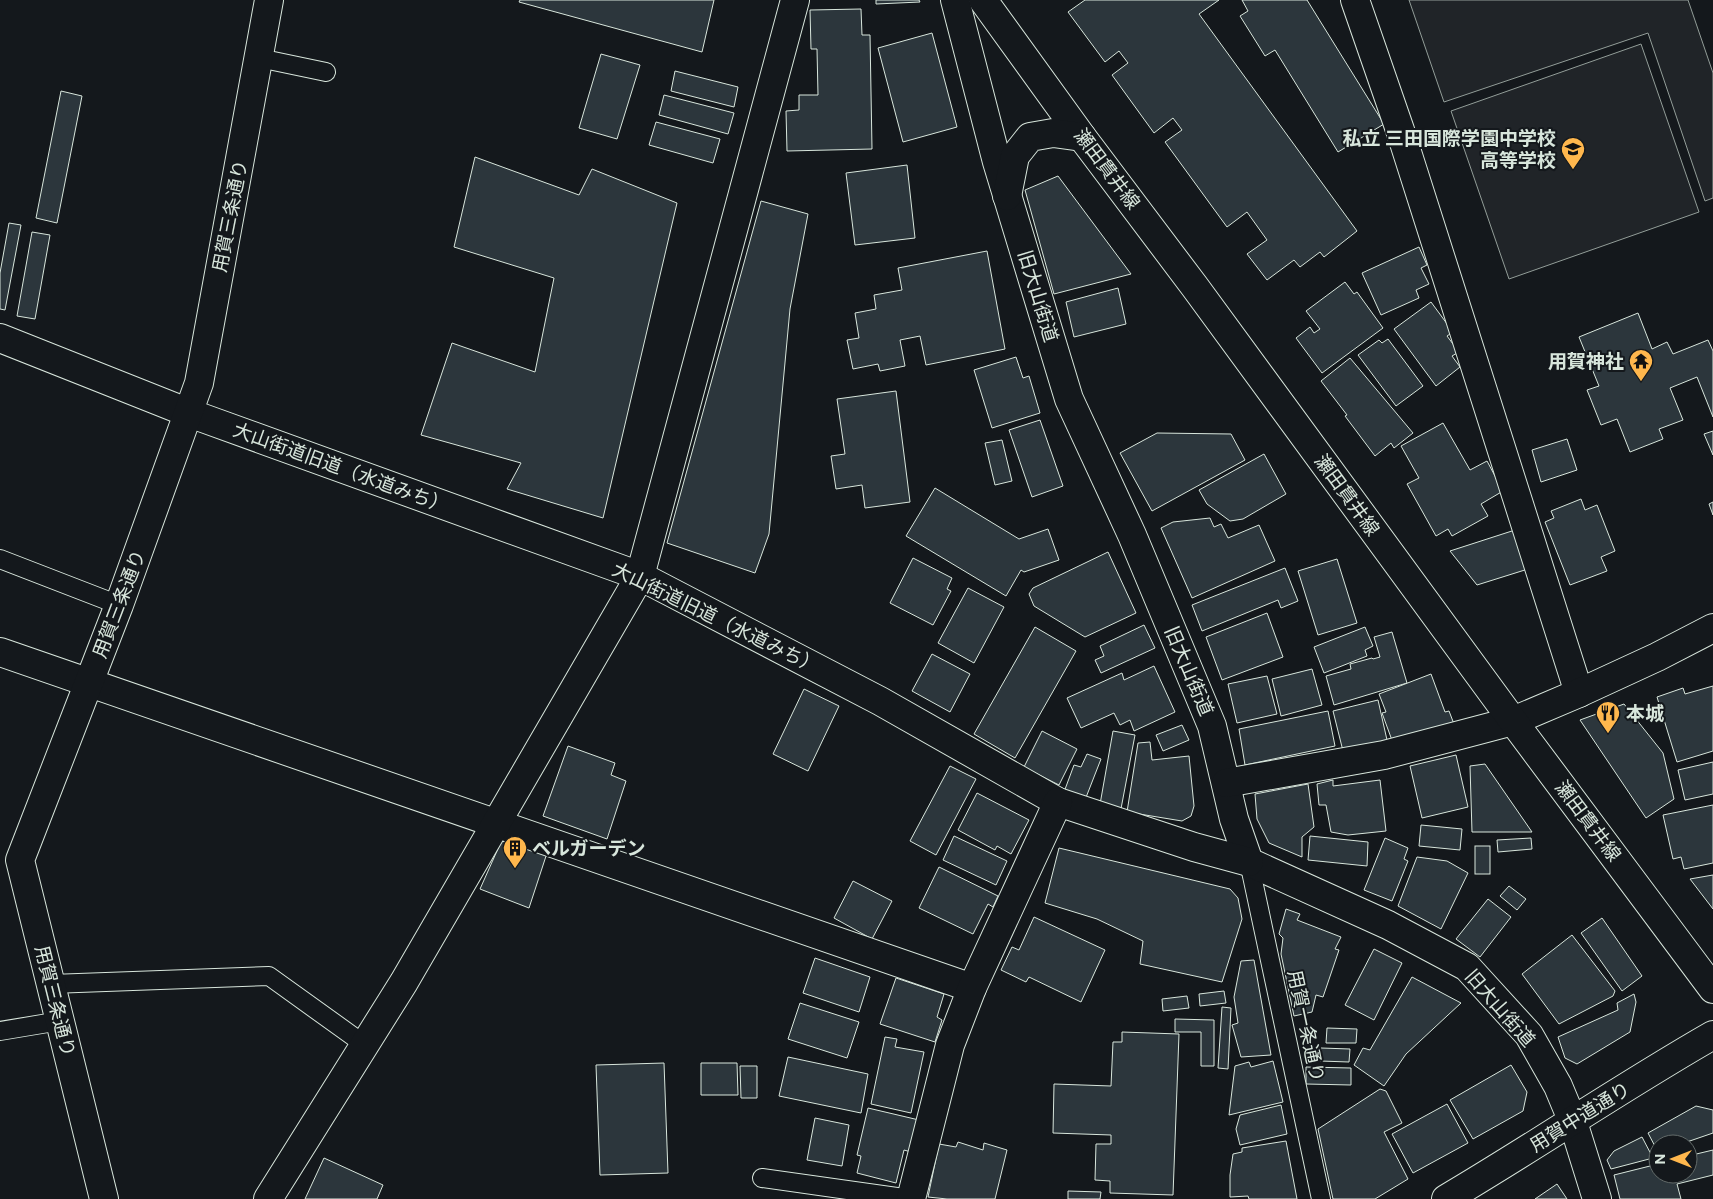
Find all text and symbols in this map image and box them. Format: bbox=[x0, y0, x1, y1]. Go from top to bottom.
street label: 瀬田貫井線 bbox=[1069, 124, 1145, 214]
place label: 私立 三田国際学園中学校 高等学校 bbox=[1342, 127, 1556, 172]
school or university icon: 私立 三田国際学園中学校 高等学校 bbox=[1560, 136, 1586, 170]
street label: 用賀三条通り bbox=[208, 158, 252, 274]
street label: 旧大山街道 bbox=[1013, 247, 1063, 345]
temple icon: 用賀神社 bbox=[1628, 348, 1654, 382]
place label: 用賀神社 bbox=[1548, 350, 1624, 373]
street label: 大山街道旧道（水道みち） bbox=[230, 418, 452, 518]
street label: 瀬田貫井線 bbox=[1310, 450, 1384, 540]
street label: 用賀三条通り bbox=[88, 547, 150, 661]
street label: 大山街道旧道（水道みち） bbox=[608, 558, 824, 678]
street label: 旧大山街道 bbox=[1160, 623, 1218, 719]
restaurant icon: 本城 bbox=[1595, 700, 1621, 734]
place label: 本城 bbox=[1626, 702, 1664, 725]
street label: 瀬田貫井線 bbox=[1550, 776, 1626, 866]
building icon: ベルガーデン bbox=[502, 835, 528, 869]
place label: ベルガーデン bbox=[532, 837, 645, 860]
street label: 用賀三条通り bbox=[30, 943, 80, 1059]
street label: 旧大山街道 bbox=[1460, 965, 1540, 1051]
street label: 用賀一条通り bbox=[1283, 968, 1329, 1084]
street label: 用賀中道通り bbox=[1526, 1077, 1634, 1157]
north arrow bbox=[1648, 1134, 1698, 1184]
text: N bbox=[1652, 1154, 1669, 1164]

